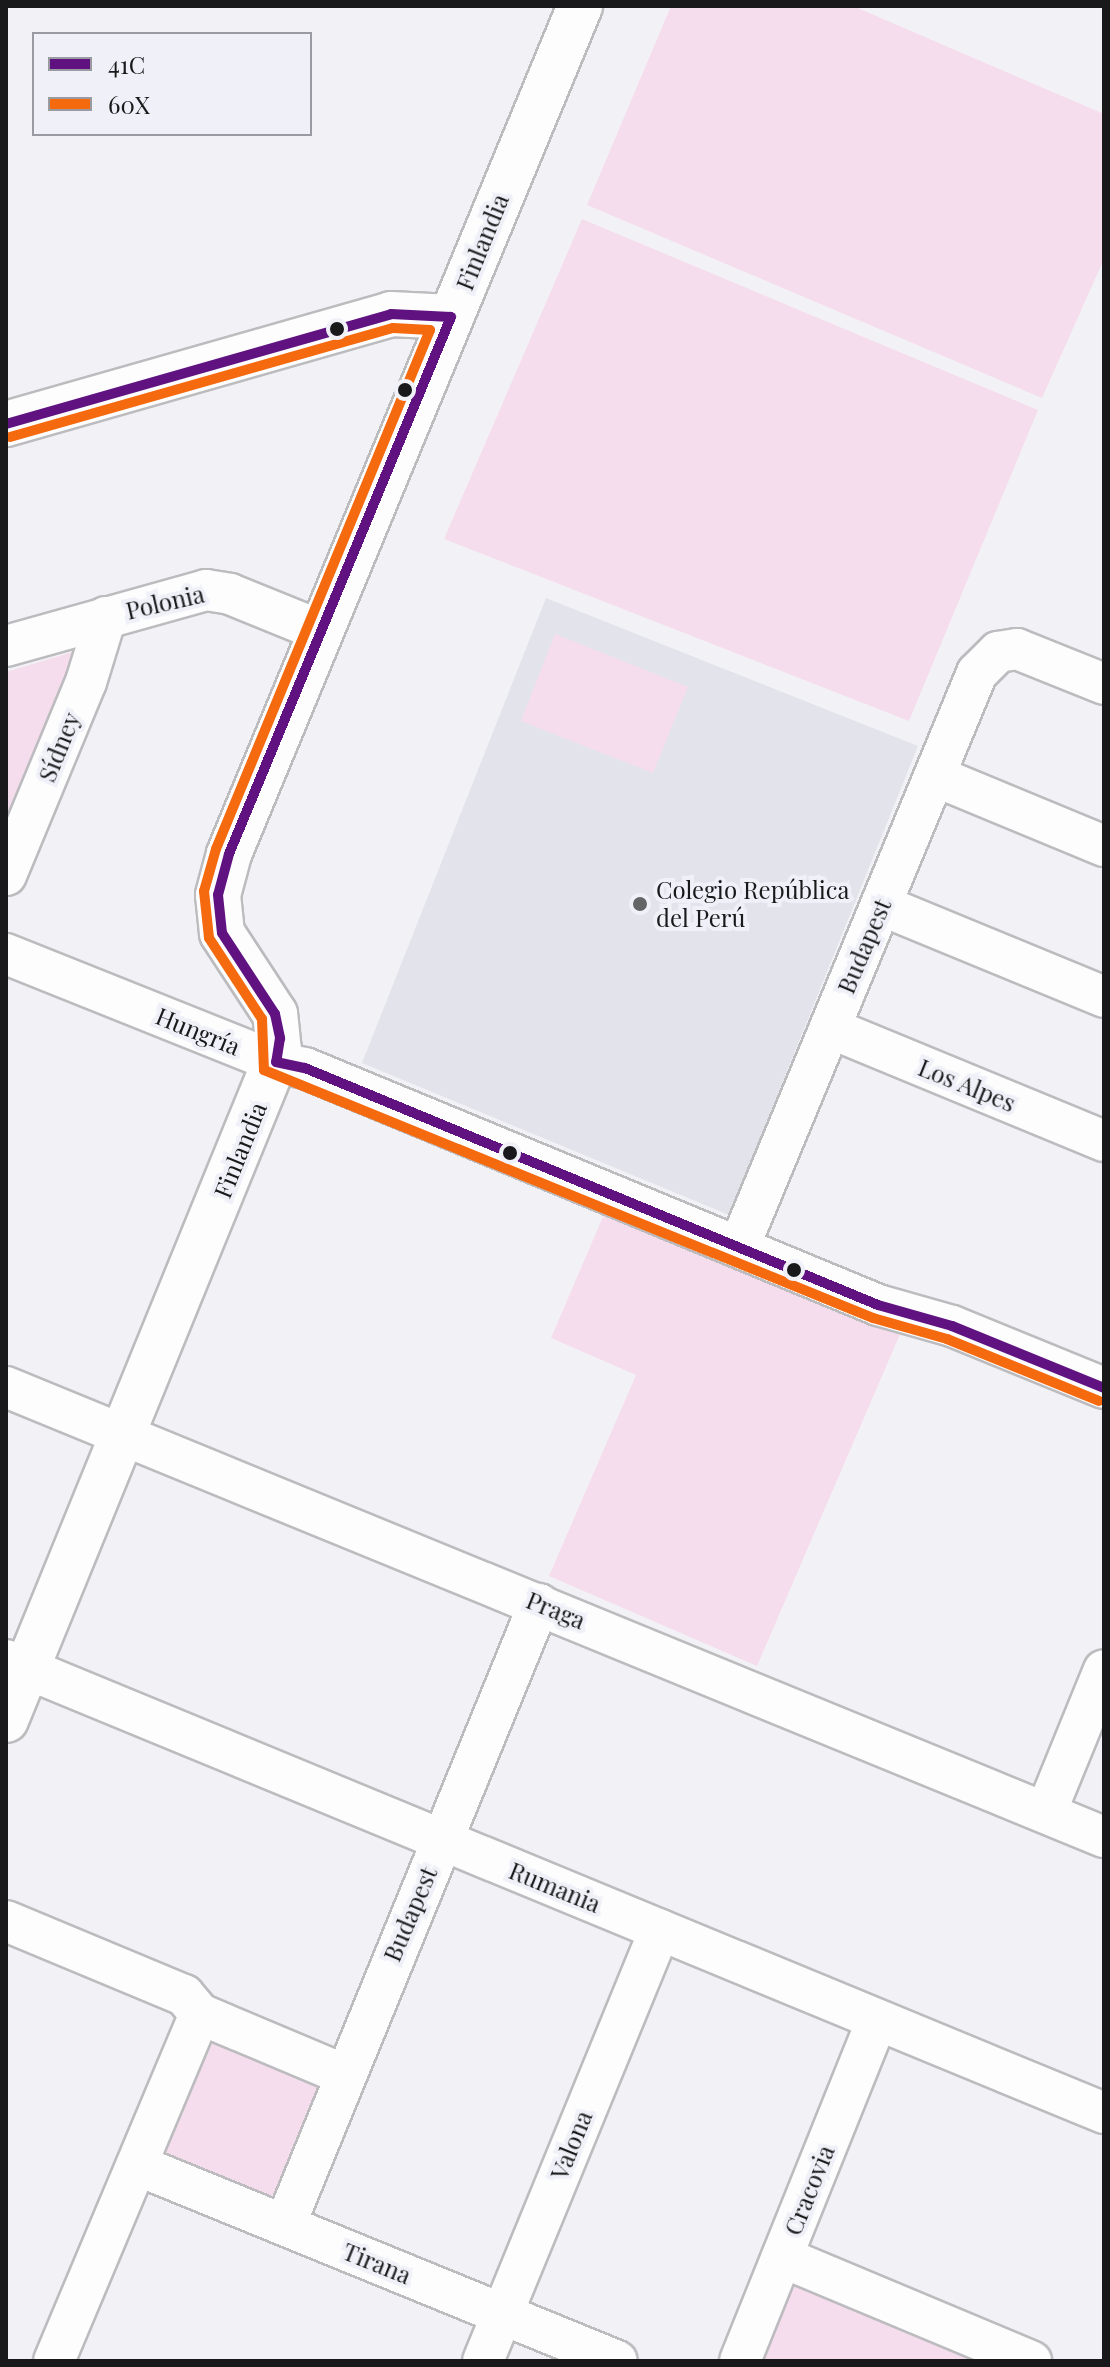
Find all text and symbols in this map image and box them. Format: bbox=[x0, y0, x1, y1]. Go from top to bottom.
legend bbox=[32, 32, 312, 136]
text: 41C bbox=[108, 48, 145, 80]
text: 60X bbox=[108, 88, 150, 120]
street label: Finlandia bbox=[450, 190, 514, 294]
unlabelled marker bbox=[329, 321, 345, 337]
unlabelled marker bbox=[397, 382, 413, 398]
street label: Polonia bbox=[123, 579, 207, 625]
street label: Sídney bbox=[32, 708, 86, 786]
place label: Colegio República del Perú bbox=[656, 876, 849, 932]
street label: Budapest bbox=[831, 894, 897, 998]
marker: Colegio República del Perú bbox=[631, 895, 649, 913]
street label: Hungría bbox=[152, 1001, 244, 1061]
street label: Los Alpes bbox=[914, 1052, 1020, 1118]
street label: Finlandia bbox=[208, 1098, 272, 1202]
unlabelled marker bbox=[502, 1145, 518, 1161]
unlabelled marker bbox=[786, 1262, 802, 1278]
street label: Praga bbox=[522, 1585, 590, 1635]
street label: Rumania bbox=[505, 1856, 605, 1918]
street label: Budapest bbox=[377, 1862, 443, 1966]
street label: Valona bbox=[544, 2106, 598, 2184]
street label: Cracovia bbox=[778, 2141, 840, 2239]
street label: Tirana bbox=[339, 2236, 415, 2290]

